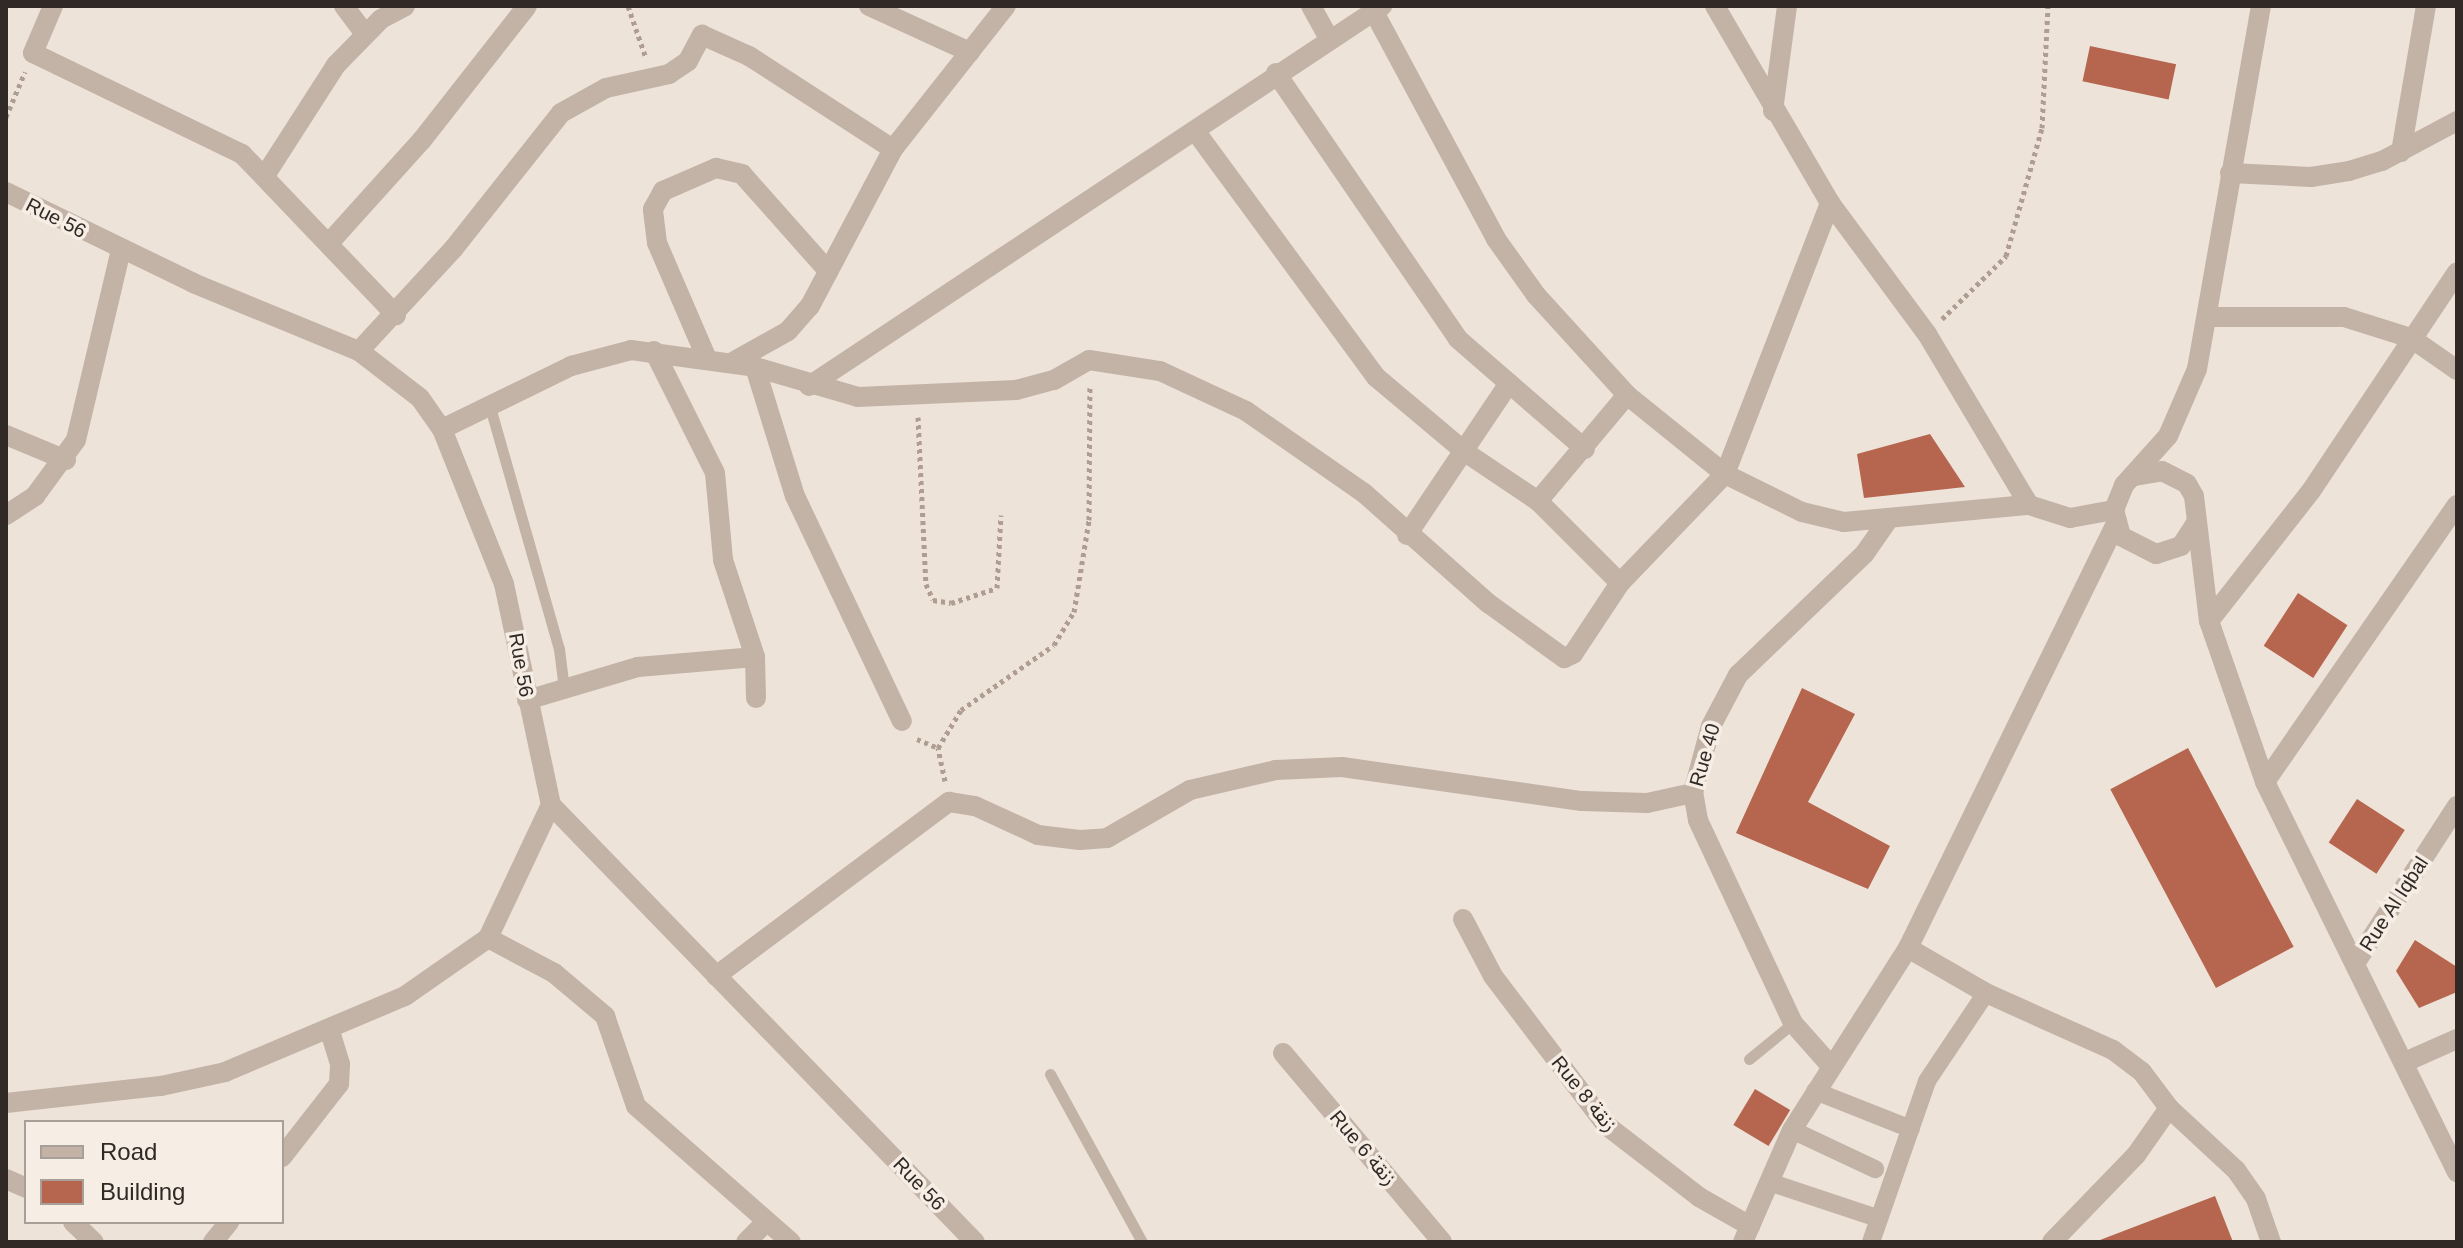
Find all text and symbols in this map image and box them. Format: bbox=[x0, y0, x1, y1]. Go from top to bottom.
street label: Rue 56 bbox=[22, 193, 90, 243]
street label: Rue 56 bbox=[504, 631, 538, 699]
street label: Rue 40 bbox=[1685, 721, 1725, 789]
street label: Rue Al Iqbal bbox=[2354, 852, 2434, 956]
street label: Rue 8 زنقة bbox=[1546, 1051, 1622, 1137]
street label: Rue 6 زنقة bbox=[1325, 1106, 1401, 1190]
legend bbox=[24, 1120, 284, 1224]
text: Road bbox=[100, 1138, 157, 1165]
street label: Rue 56 bbox=[888, 1152, 950, 1216]
text: Building bbox=[100, 1178, 185, 1205]

